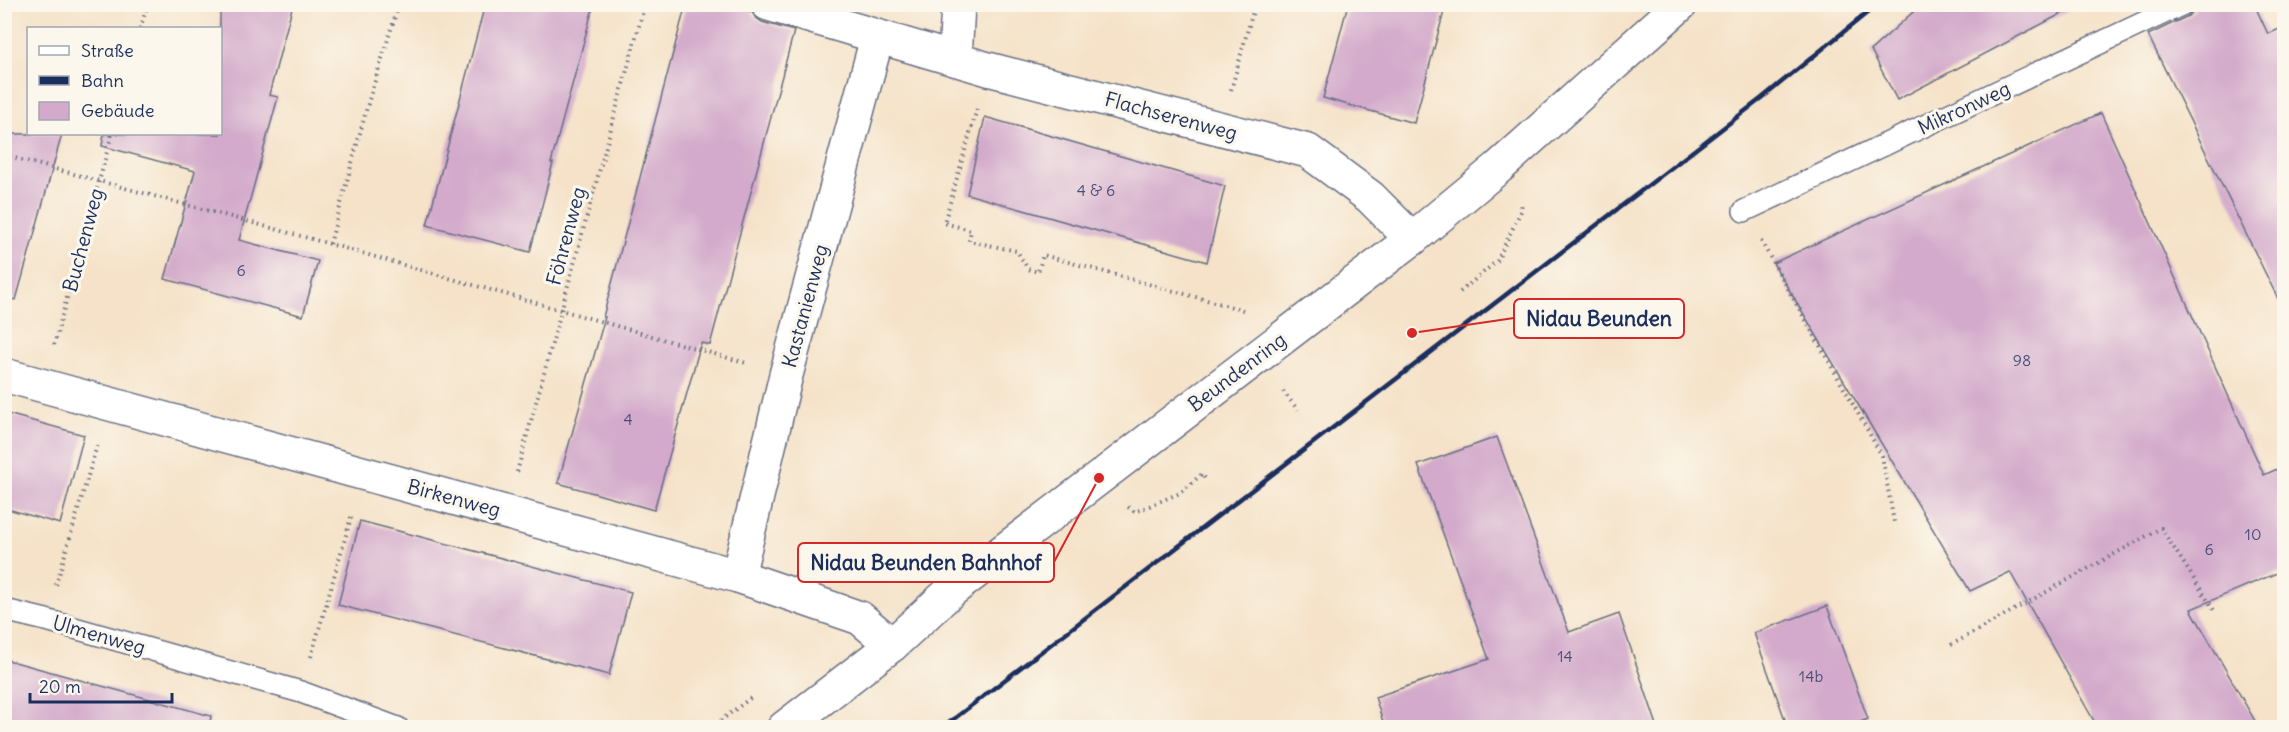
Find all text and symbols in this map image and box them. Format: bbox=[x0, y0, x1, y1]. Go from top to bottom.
legend bbox=[27, 27, 222, 135]
text: Straße bbox=[81, 39, 134, 62]
text: Bahn bbox=[81, 69, 124, 92]
street label: Mikronweg bbox=[1914, 75, 2014, 140]
street label: Flachserenweg bbox=[1102, 86, 1240, 145]
text: Gebäude bbox=[81, 99, 154, 122]
house number: 4 & 6 bbox=[1077, 180, 1115, 200]
street label: Föhrenweg bbox=[540, 184, 591, 288]
street label: Buchenweg bbox=[57, 185, 108, 294]
street label: Kastanienweg bbox=[776, 241, 833, 370]
house number: 6 bbox=[236, 260, 246, 280]
callout: Nidau Beunden bbox=[1514, 299, 1684, 338]
text: Nidau Beunden bbox=[1526, 305, 1672, 332]
street label: Beundenring bbox=[1183, 327, 1291, 417]
house number: 98 bbox=[2013, 350, 2031, 370]
house number: 4 bbox=[623, 409, 633, 429]
street label: Birkenweg bbox=[405, 473, 504, 522]
house number: 10 bbox=[2245, 524, 2261, 544]
house number: 6 bbox=[2204, 539, 2214, 559]
callout: Nidau Beunden Bahnhof bbox=[798, 543, 1054, 582]
text: Nidau Beunden Bahnhof bbox=[810, 549, 1043, 576]
street label: Ulmenweg bbox=[50, 609, 148, 660]
house number: 14 bbox=[1557, 646, 1573, 666]
scale bar bbox=[30, 666, 172, 704]
house number: 14b bbox=[1799, 666, 1823, 686]
text: 20 m bbox=[39, 675, 81, 698]

